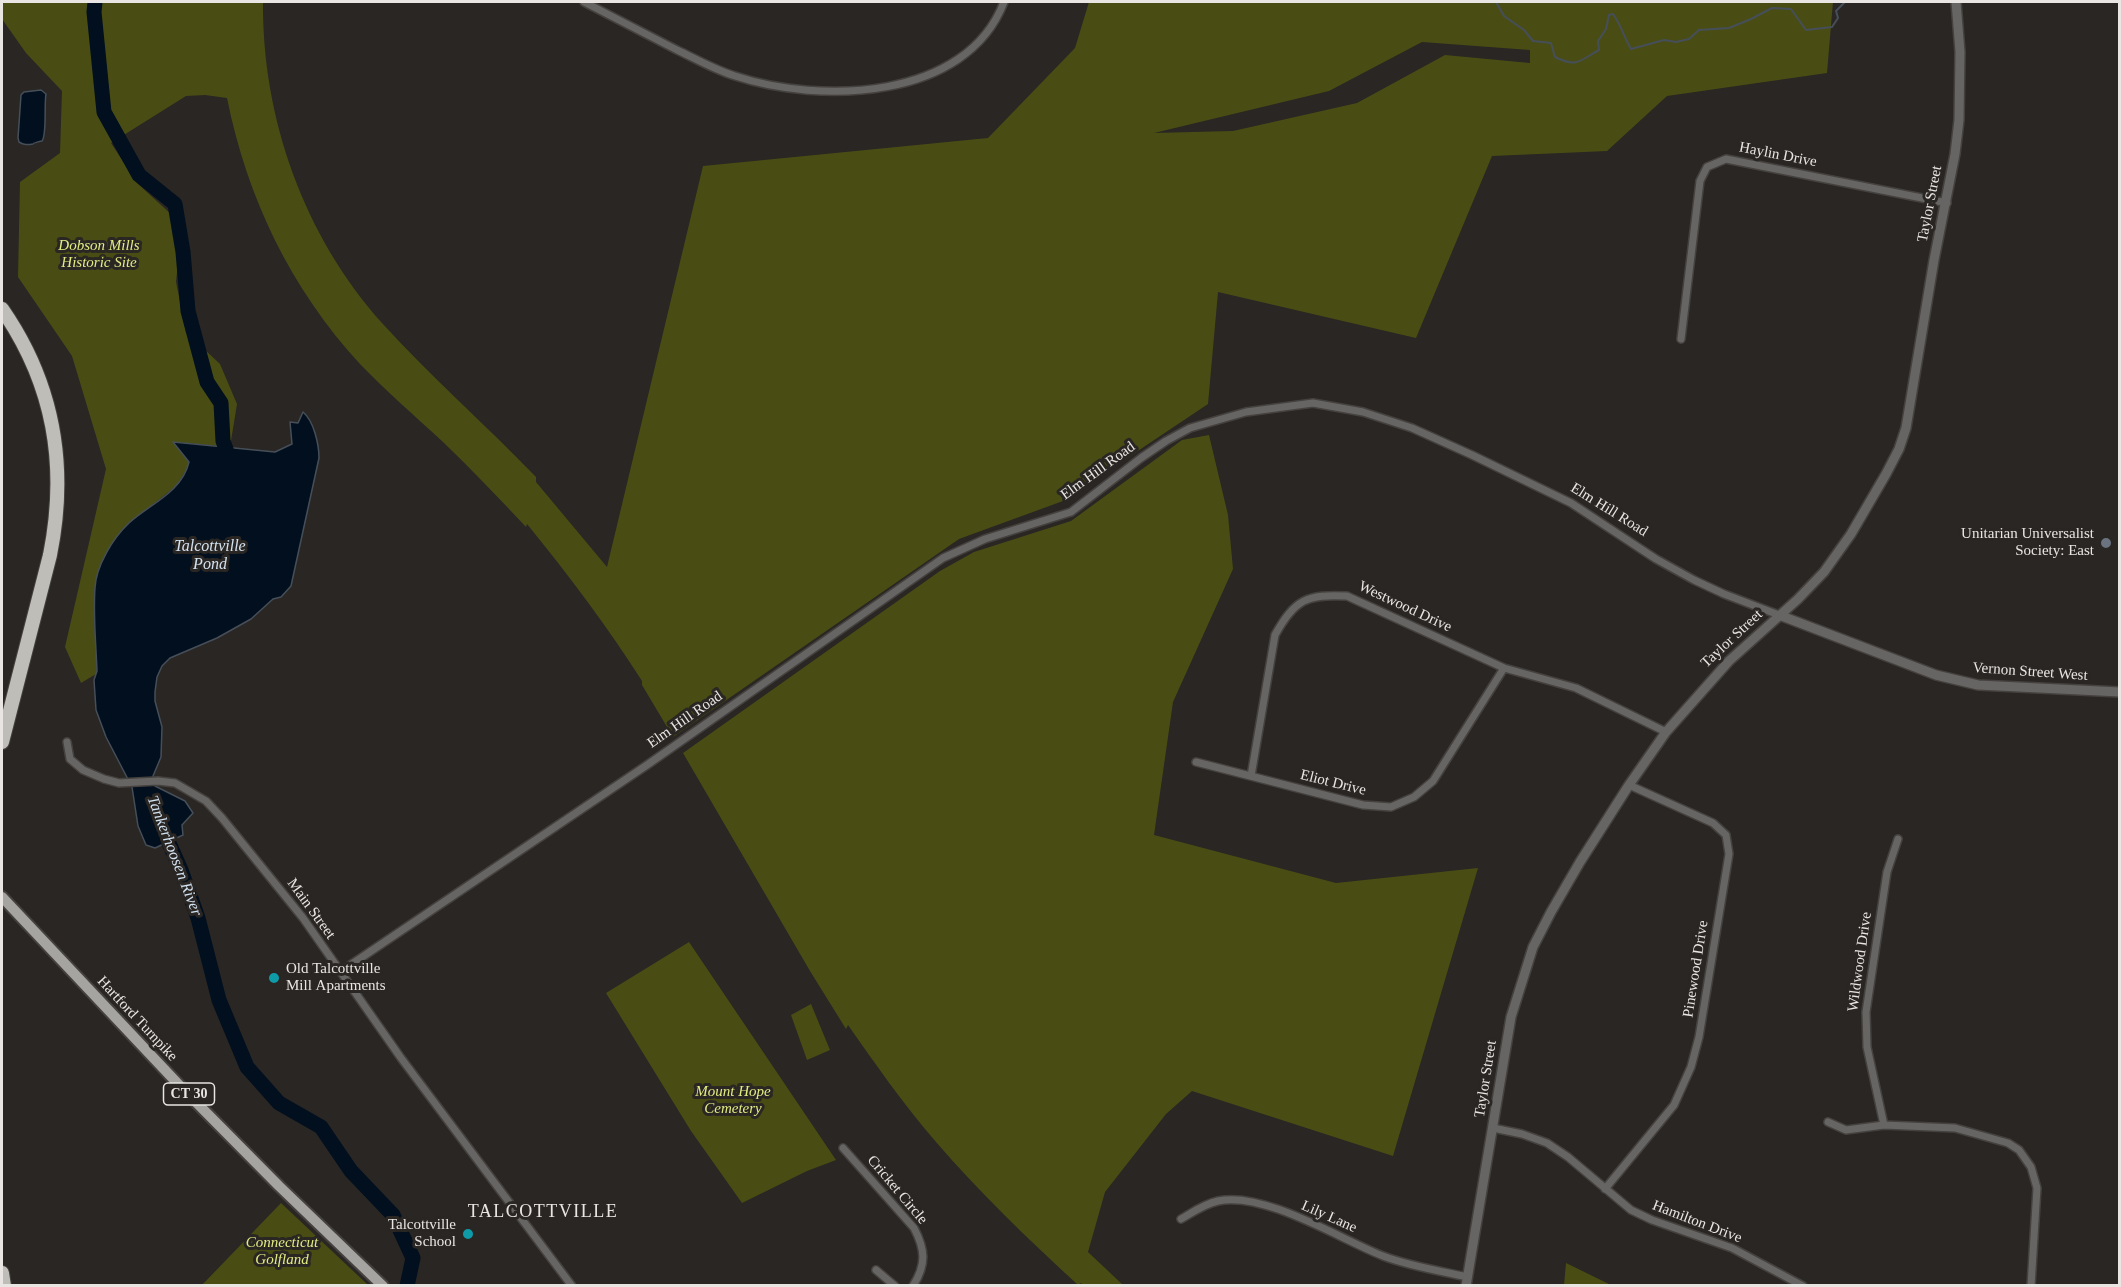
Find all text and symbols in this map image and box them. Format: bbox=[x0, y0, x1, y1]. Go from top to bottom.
street label: Haylin Drive bbox=[1738, 139, 1818, 171]
street label: Taylor Street bbox=[1914, 164, 1946, 244]
park label: Dobson Mills Historic Site bbox=[58, 237, 140, 272]
street label: Elm Hill Road bbox=[1057, 438, 1139, 504]
street label: Elm Hill Road bbox=[1567, 479, 1651, 541]
place label: Unitarian Universalist Society: East bbox=[1961, 525, 2094, 560]
marker: Unitarian Universalist Society: East bbox=[2099, 536, 2113, 550]
water label: Talcottville Pond bbox=[174, 537, 246, 575]
street label: Westwood Drive bbox=[1355, 578, 1455, 636]
street label: Taylor Street bbox=[1697, 606, 1767, 672]
street label: Vernon Street West bbox=[1972, 659, 2088, 685]
street label: Elm Hill Road bbox=[644, 688, 726, 752]
street label: Eliot Drive bbox=[1298, 766, 1368, 800]
water label: Tankerhoosen River bbox=[142, 793, 206, 919]
street label: Main Street bbox=[283, 875, 339, 943]
street label: Wildwood Drive bbox=[1844, 911, 1876, 1013]
street label: Pinewood Drive bbox=[1679, 919, 1713, 1019]
place label: Old Talcottville Mill Apartments bbox=[286, 960, 386, 995]
marker: Old Talcottville Mill Apartments bbox=[267, 971, 281, 985]
street label: Hartford Turnpike bbox=[93, 973, 181, 1065]
street label: Taylor Street bbox=[1471, 1039, 1501, 1119]
road number: CT 30 bbox=[164, 1083, 214, 1105]
park label: Mount Hope Cemetery bbox=[695, 1083, 771, 1118]
street label: Cricket Circle bbox=[863, 1152, 931, 1228]
street label: Lily Lane bbox=[1299, 1197, 1359, 1237]
street label: Hamilton Drive bbox=[1650, 1197, 1744, 1247]
district label: TALCOTTVILLE bbox=[468, 1201, 618, 1223]
place label: Talcottville School bbox=[388, 1216, 456, 1251]
marker: Talcottville School bbox=[461, 1227, 475, 1241]
park label: Connecticut Golfland bbox=[246, 1234, 318, 1269]

